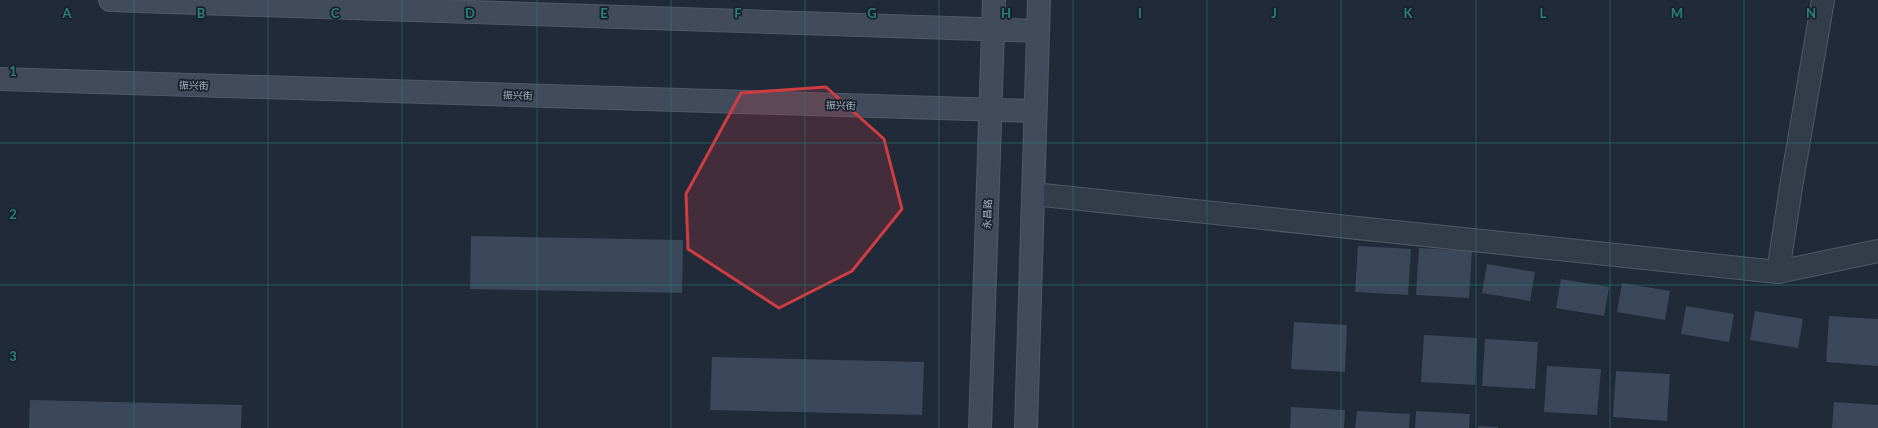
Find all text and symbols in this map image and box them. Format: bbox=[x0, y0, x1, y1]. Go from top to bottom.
text: A bbox=[61, 5, 72, 21]
text: B bbox=[197, 5, 206, 21]
text: C bbox=[331, 5, 340, 21]
text: D bbox=[465, 5, 475, 21]
text: E bbox=[600, 5, 608, 21]
text: F bbox=[734, 5, 742, 21]
text: G bbox=[867, 5, 877, 21]
text: H bbox=[1001, 5, 1011, 21]
text: I bbox=[1138, 5, 1142, 21]
text: J bbox=[1271, 5, 1277, 21]
text: K bbox=[1404, 5, 1414, 21]
text: L bbox=[1540, 5, 1547, 21]
text: M bbox=[1671, 5, 1683, 21]
text: N bbox=[1806, 5, 1816, 21]
text: 1 bbox=[9, 63, 17, 79]
street label: 振兴街 bbox=[179, 78, 209, 92]
street label: 振兴街 bbox=[503, 88, 533, 102]
street label: 振兴街 bbox=[826, 98, 856, 112]
street label: 永昌路 bbox=[980, 199, 994, 229]
text: 2 bbox=[9, 206, 17, 222]
text: 3 bbox=[9, 348, 17, 364]

